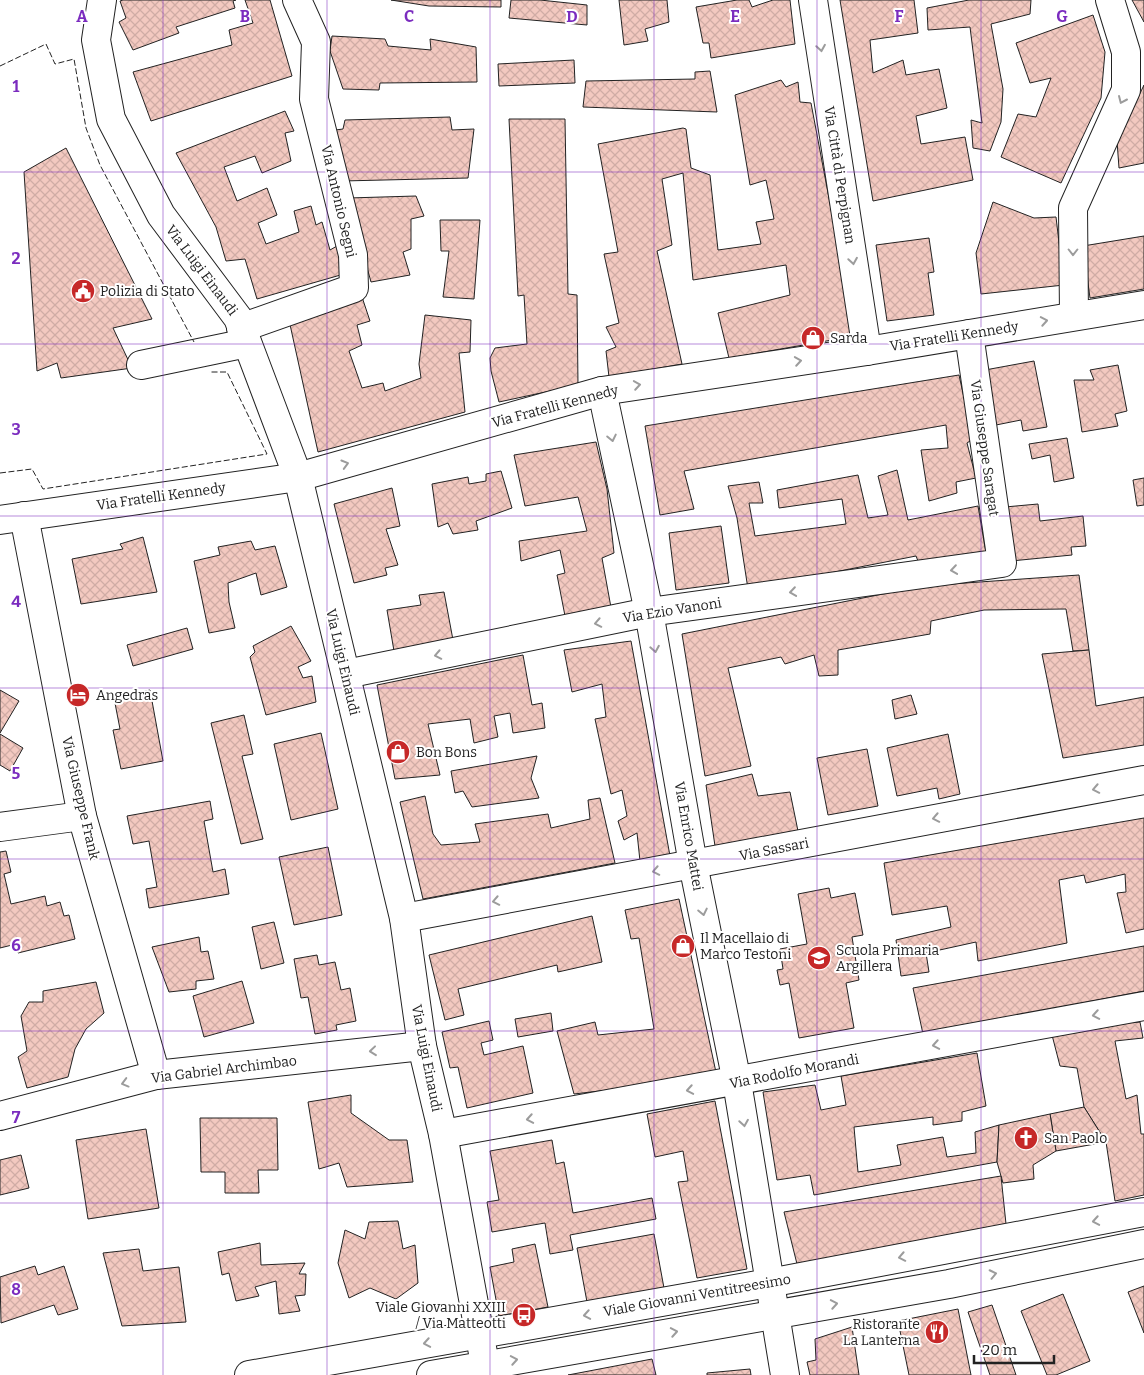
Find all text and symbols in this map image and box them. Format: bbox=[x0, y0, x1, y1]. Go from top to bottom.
text: A bbox=[76, 7, 88, 26]
text: B bbox=[240, 7, 250, 26]
text: C bbox=[404, 7, 414, 26]
text: D bbox=[566, 7, 578, 26]
text: E bbox=[730, 7, 740, 26]
text: F bbox=[895, 7, 904, 26]
text: G bbox=[1056, 7, 1068, 26]
one-way arrow bbox=[815, 44, 825, 53]
text: 1 bbox=[13, 77, 20, 96]
one-way arrow bbox=[1117, 95, 1128, 104]
street label: Via Città di Perpignan bbox=[820, 105, 859, 245]
street label: Via Antonio Segni bbox=[317, 143, 360, 259]
street label: Via Luigi Einaudi bbox=[162, 222, 241, 319]
one-way arrow bbox=[1068, 248, 1078, 256]
text: 2 bbox=[11, 249, 21, 268]
one-way arrow bbox=[848, 256, 858, 265]
public building icon: Polizia di Stato bbox=[70, 278, 96, 304]
place label: Polizia di Stato bbox=[100, 283, 195, 300]
one-way arrow bbox=[1041, 316, 1049, 327]
street label: Via Fratelli Kennedy bbox=[889, 318, 1020, 355]
shop icon: Sarda bbox=[800, 325, 826, 351]
place label: Sarda bbox=[830, 330, 868, 347]
one-way arrow bbox=[794, 356, 802, 367]
street label: Via Giuseppe Saragat bbox=[967, 379, 1003, 517]
street label: Via Fratelli Kennedy bbox=[490, 381, 621, 432]
one-way arrow bbox=[633, 381, 641, 391]
text: 3 bbox=[11, 420, 21, 439]
one-way arrow bbox=[606, 434, 617, 443]
one-way arrow bbox=[340, 459, 349, 469]
street label: Via Fratelli Kennedy bbox=[96, 479, 227, 514]
one-way arrow bbox=[949, 564, 957, 575]
one-way arrow bbox=[788, 586, 796, 597]
text: 4 bbox=[11, 592, 21, 611]
street label: Via Ezio Vanoni bbox=[621, 594, 723, 627]
street label: Via Luigi Einaudi bbox=[322, 607, 363, 717]
one-way arrow bbox=[593, 617, 602, 627]
one-way arrow bbox=[650, 645, 660, 653]
one-way arrow bbox=[434, 649, 443, 660]
hotel icon: Angedras bbox=[65, 682, 91, 708]
place label: Angedras bbox=[96, 687, 158, 704]
street label: Via Giuseppe Frank bbox=[58, 735, 103, 861]
shop icon: Bon Bons bbox=[385, 739, 411, 765]
place label: Bon Bons bbox=[416, 744, 477, 761]
text: 5 bbox=[12, 764, 21, 783]
street label: Via Enrico Mattei bbox=[671, 780, 706, 892]
one-way arrow bbox=[1092, 783, 1100, 793]
one-way arrow bbox=[932, 813, 941, 823]
street label: Via Sassari bbox=[738, 834, 810, 865]
one-way arrow bbox=[652, 865, 661, 875]
one-way arrow bbox=[492, 895, 501, 905]
one-way arrow bbox=[697, 908, 708, 917]
place label: Il Macellaio di Marco Testoni bbox=[700, 930, 791, 963]
shop icon: Il Macellaio di Marco Testoni bbox=[670, 933, 696, 959]
text: 6 bbox=[11, 936, 21, 955]
place label: Scuola Primaria Argillera bbox=[836, 942, 940, 975]
school or university icon: Scuola Primaria Argillera bbox=[806, 945, 832, 971]
street label: Via Luigi Einaudi bbox=[408, 1003, 445, 1113]
one-way arrow bbox=[1092, 1010, 1100, 1020]
one-way arrow bbox=[932, 1039, 941, 1049]
one-way arrow bbox=[369, 1045, 377, 1056]
street label: Via Rodolfo Morandi bbox=[728, 1051, 860, 1092]
street label: Via Gabriel Archimbao bbox=[150, 1052, 298, 1087]
one-way arrow bbox=[122, 1078, 130, 1088]
one-way arrow bbox=[686, 1085, 695, 1095]
text: 7 bbox=[12, 1108, 21, 1127]
one-way arrow bbox=[526, 1113, 535, 1123]
one-way arrow bbox=[738, 1120, 749, 1128]
church icon: San Paolo bbox=[1013, 1125, 1039, 1151]
place label: San Paolo bbox=[1044, 1130, 1107, 1147]
one-way arrow bbox=[1092, 1216, 1100, 1226]
one-way arrow bbox=[897, 1252, 906, 1262]
one-way arrow bbox=[989, 1270, 998, 1280]
street label: Viale Giovanni Ventitreesimo bbox=[602, 1271, 792, 1320]
text: 8 bbox=[11, 1280, 21, 1299]
place label: Viale Giovanni XXIII / Via Matteotti bbox=[375, 1299, 506, 1332]
one-way arrow bbox=[829, 1299, 838, 1309]
bus stop icon: Viale Giovanni XXIII / Via Matteotti bbox=[511, 1302, 537, 1328]
one-way arrow bbox=[583, 1309, 591, 1319]
place label: Ristorante La Lanterna bbox=[843, 1316, 920, 1349]
restaurant icon: Ristorante La Lanterna bbox=[924, 1319, 950, 1345]
one-way arrow bbox=[669, 1327, 678, 1337]
scale bar bbox=[974, 1332, 1054, 1364]
one-way arrow bbox=[423, 1337, 431, 1347]
text: 20 m bbox=[982, 1341, 1018, 1359]
one-way arrow bbox=[509, 1356, 518, 1366]

